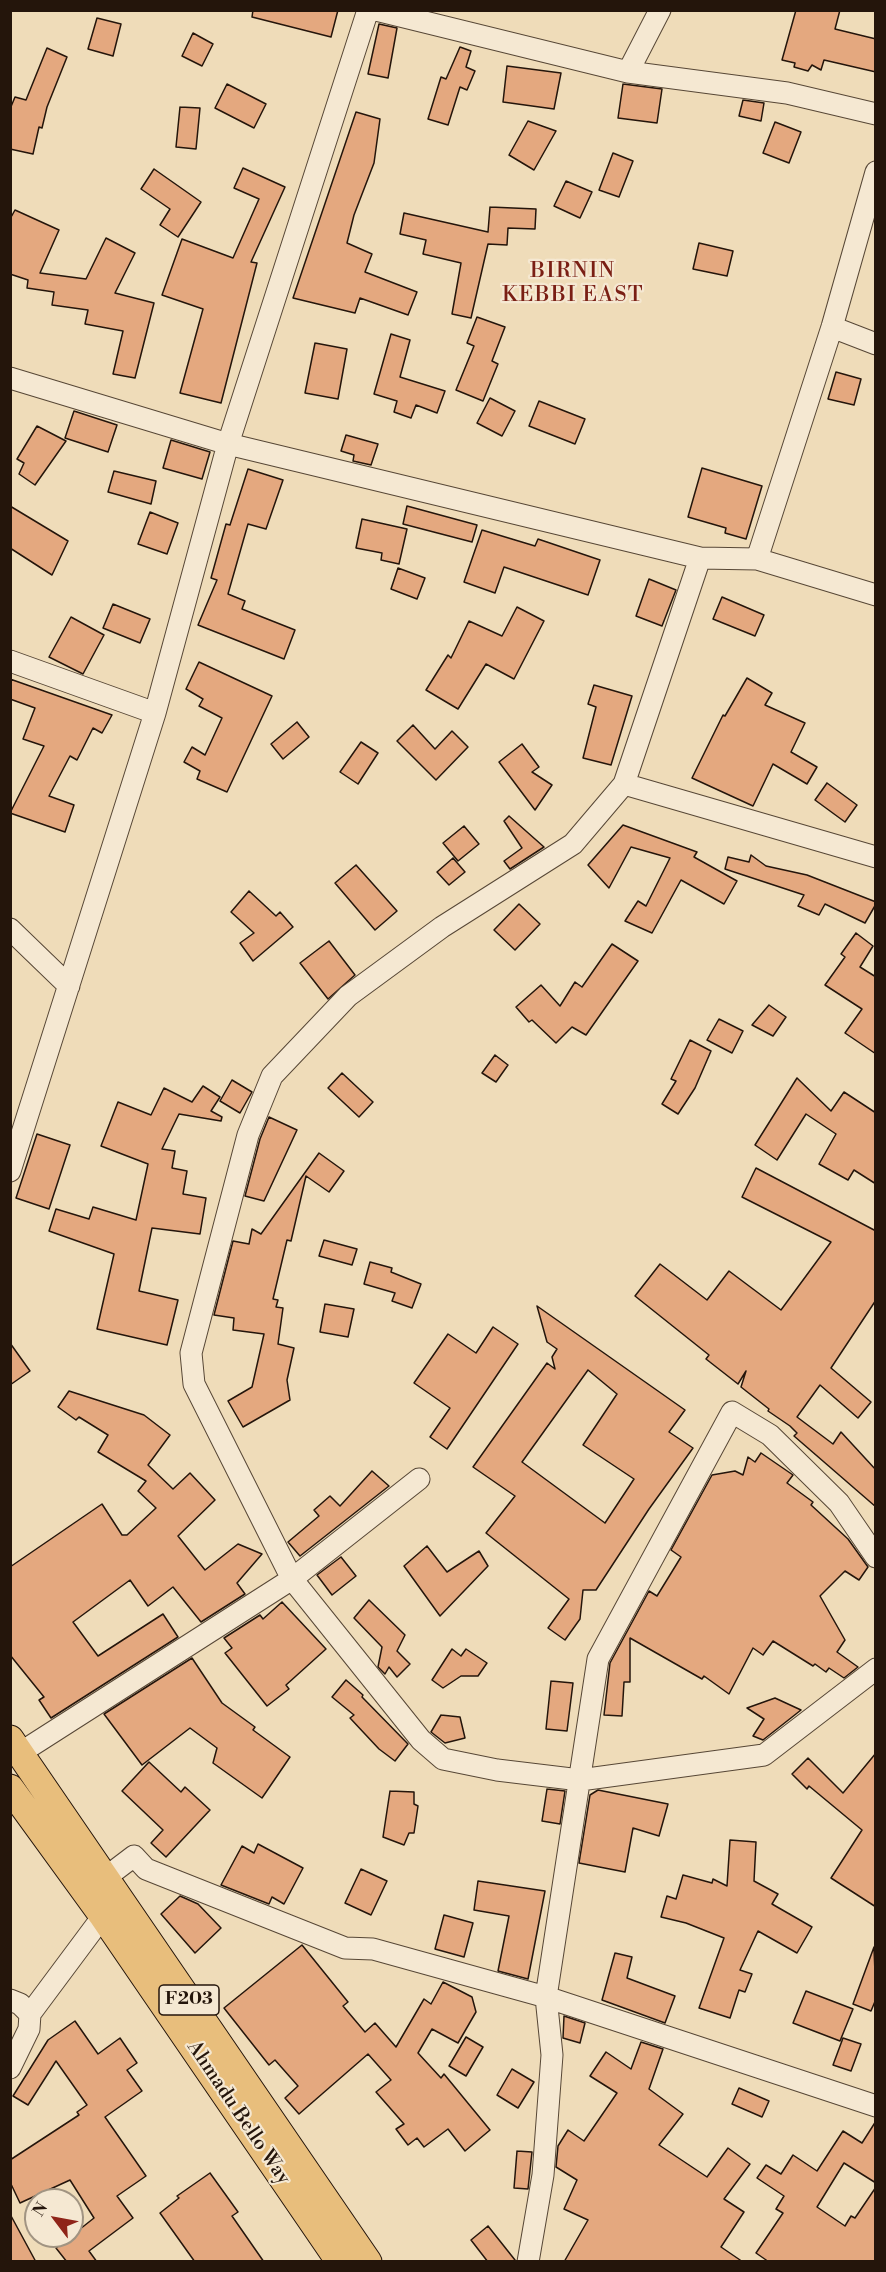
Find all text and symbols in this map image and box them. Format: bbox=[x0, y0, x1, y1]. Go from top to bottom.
district label: BIRNIN KEBBI EAST bbox=[502, 259, 644, 309]
road number: F203 bbox=[159, 1985, 219, 2015]
street label: Ahmadu Bello Way bbox=[181, 2037, 295, 2189]
north arrow bbox=[24, 2188, 84, 2248]
text: N bbox=[29, 2199, 52, 2220]

